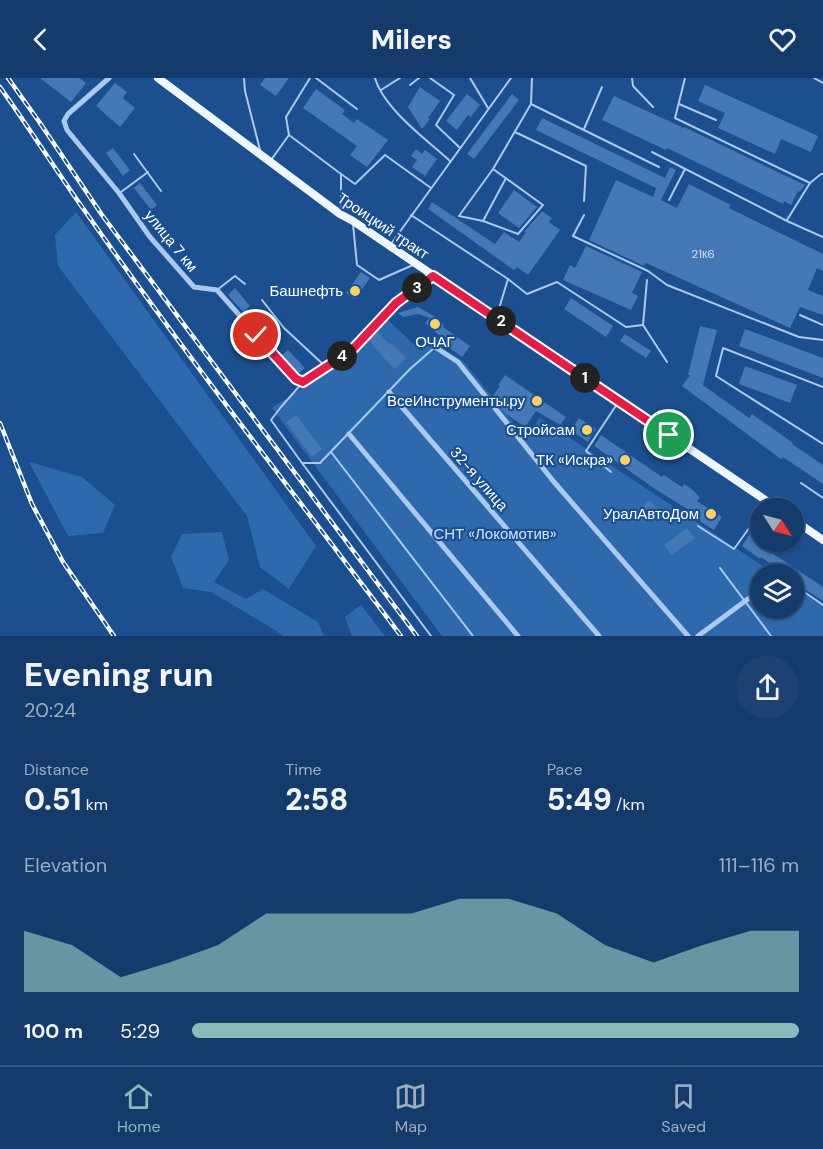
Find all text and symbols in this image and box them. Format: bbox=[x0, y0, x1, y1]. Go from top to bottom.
text: Milers bbox=[371, 22, 452, 57]
icon: back bbox=[24, 23, 57, 56]
icon: heart bbox=[766, 23, 799, 56]
street label: Троицкий тракт bbox=[333, 188, 433, 264]
street label: улица 7 км bbox=[140, 206, 202, 276]
house number: 21к6 bbox=[691, 246, 715, 262]
pin: 3 bbox=[402, 273, 432, 303]
text: 3 bbox=[412, 277, 422, 298]
place label: Башнефть bbox=[269, 281, 343, 301]
marker: Башнефть bbox=[348, 284, 362, 298]
pin: 2 bbox=[486, 306, 516, 336]
pin bbox=[230, 309, 281, 360]
text: 2 bbox=[496, 310, 506, 331]
marker: ОЧАГ bbox=[428, 317, 442, 331]
icon: check bbox=[239, 318, 272, 351]
place label: ОЧАГ bbox=[415, 332, 455, 352]
pin: 4 bbox=[327, 341, 357, 371]
text: 4 bbox=[337, 345, 347, 366]
pin: 1 bbox=[570, 363, 600, 393]
text: 1 bbox=[582, 367, 588, 388]
place label: ВсеИнструменты.ру bbox=[387, 391, 525, 411]
marker: ВсеИнструменты.ру bbox=[530, 394, 544, 408]
pin bbox=[643, 409, 694, 460]
icon: arrive bbox=[652, 418, 685, 451]
place label: Стройсам bbox=[506, 420, 575, 440]
marker: Стройсам bbox=[580, 423, 594, 437]
street label: 32-я улица bbox=[446, 443, 513, 516]
place label: ТК «Искра» bbox=[536, 450, 613, 470]
marker: ТК «Искра» bbox=[618, 453, 632, 467]
north arrow bbox=[750, 498, 804, 552]
map controls bbox=[750, 498, 804, 618]
place label: УралАвтоДом bbox=[603, 504, 699, 524]
marker: УралАвтоДом bbox=[704, 507, 718, 521]
park label: СНТ «Локомотив» bbox=[433, 524, 557, 544]
button: layers bbox=[750, 564, 804, 618]
text: Evening run bbox=[24, 653, 213, 696]
button: share bbox=[736, 656, 799, 719]
text: 20:24 bbox=[24, 697, 76, 723]
text: Distance bbox=[24, 759, 89, 780]
text: Time bbox=[285, 759, 322, 780]
text: Pace bbox=[547, 759, 583, 780]
text: 0.51 bbox=[24, 780, 81, 819]
text: 2:58 bbox=[285, 780, 348, 819]
text: 5:49 bbox=[547, 780, 612, 819]
text: km bbox=[81, 794, 108, 815]
text: /km bbox=[612, 794, 645, 815]
text: Elevation bbox=[24, 852, 107, 878]
text: 111–116 m bbox=[719, 852, 799, 878]
text: 100 m bbox=[24, 1018, 83, 1044]
text: 5:29 bbox=[120, 1018, 160, 1044]
tab: Home bbox=[117, 1080, 161, 1137]
tab: Map bbox=[394, 1080, 427, 1137]
tab: Saved bbox=[661, 1080, 706, 1137]

